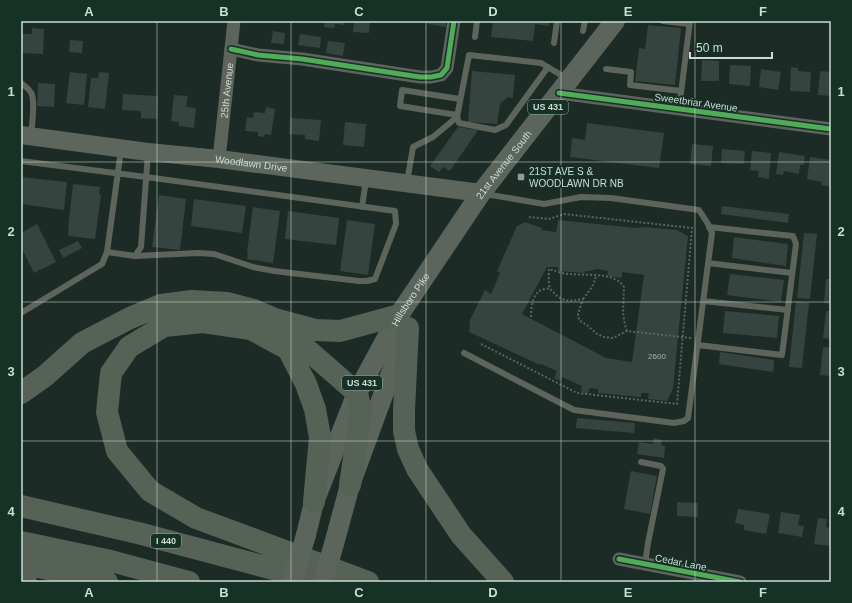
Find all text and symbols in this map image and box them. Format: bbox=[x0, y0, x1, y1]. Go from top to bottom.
text: A bbox=[84, 4, 94, 19]
text: B bbox=[219, 4, 229, 19]
text: C bbox=[354, 4, 364, 19]
text: D bbox=[488, 4, 498, 19]
text: E bbox=[624, 4, 633, 19]
text: F bbox=[759, 4, 767, 19]
scale bar bbox=[690, 34, 772, 60]
text: 50 m bbox=[696, 41, 723, 55]
street label: 25th Avenue bbox=[218, 62, 235, 119]
text: 1 bbox=[7, 84, 15, 99]
text: 1 bbox=[837, 84, 845, 99]
street label: Sweetbriar Avenue bbox=[654, 91, 739, 114]
road number: US 431 bbox=[528, 100, 568, 114]
street label: 21st Avenue South bbox=[474, 128, 534, 201]
street label: Woodlawn Drive bbox=[214, 154, 288, 174]
place label: 21ST AVE S & WOODLAWN DR NB bbox=[529, 166, 624, 189]
marker: 21ST AVE S & WOODLAWN DR NB bbox=[516, 172, 526, 182]
text: 2 bbox=[7, 224, 15, 239]
text: 2 bbox=[837, 224, 845, 239]
street label: Hillsboro Pike bbox=[389, 270, 432, 328]
house number: 2600 bbox=[648, 352, 666, 361]
text: 3 bbox=[7, 364, 15, 379]
text: 3 bbox=[837, 364, 845, 379]
road number: US 431 bbox=[342, 376, 382, 390]
text: 4 bbox=[7, 504, 15, 519]
text: 4 bbox=[837, 504, 845, 519]
road number: I 440 bbox=[151, 534, 181, 548]
street label: Cedar Lane bbox=[654, 552, 708, 573]
text: A bbox=[84, 585, 94, 600]
text: B bbox=[219, 585, 229, 600]
text: C bbox=[354, 585, 364, 600]
text: D bbox=[488, 585, 498, 600]
text: E bbox=[624, 585, 633, 600]
text: F bbox=[759, 585, 767, 600]

